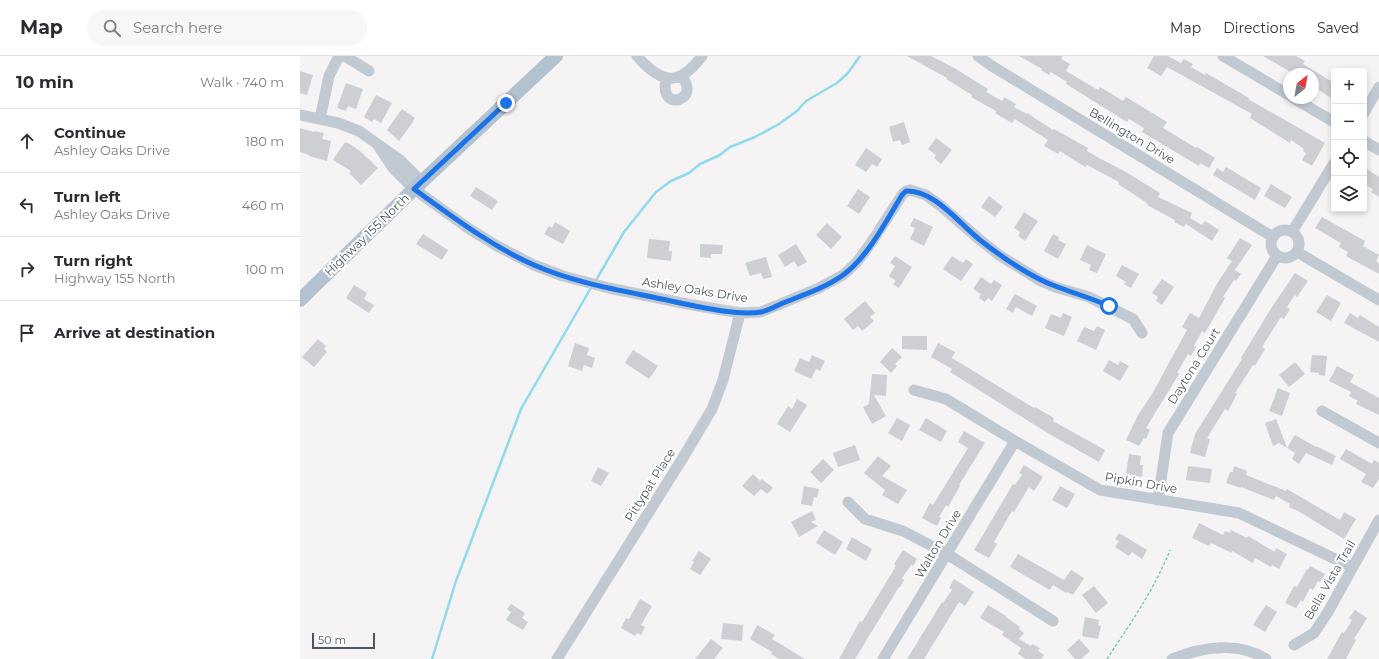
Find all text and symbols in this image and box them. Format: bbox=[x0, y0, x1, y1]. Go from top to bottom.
search box bbox=[87, 10, 367, 46]
text: Map bbox=[20, 16, 63, 39]
icon: search bbox=[101, 17, 123, 39]
text: Search here bbox=[133, 18, 222, 37]
text: Map bbox=[1170, 19, 1201, 37]
text: Directions bbox=[1223, 19, 1295, 37]
text: Saved bbox=[1317, 19, 1359, 37]
north arrow bbox=[1283, 68, 1319, 104]
map controls bbox=[1331, 68, 1367, 212]
button: + bbox=[1331, 68, 1367, 104]
text: 10 min bbox=[16, 72, 74, 92]
text: Walk · 740 m bbox=[200, 74, 284, 90]
route end bbox=[497, 94, 515, 112]
street label: Bellington Drive bbox=[1087, 104, 1178, 167]
button: − bbox=[1331, 104, 1367, 140]
text: Continue bbox=[54, 123, 126, 142]
icon: ahead bbox=[16, 130, 38, 152]
text: 180 m bbox=[245, 133, 284, 149]
button: locate bbox=[1331, 140, 1367, 176]
text: Ashley Oaks Drive bbox=[54, 142, 170, 158]
button: layers bbox=[1331, 176, 1367, 212]
text: Turn left bbox=[54, 187, 121, 206]
street label: Highway 155 North bbox=[321, 190, 412, 279]
icon: left bbox=[16, 194, 38, 216]
text: 460 m bbox=[242, 197, 284, 213]
text: Ashley Oaks Drive bbox=[54, 206, 170, 222]
text: Turn right bbox=[54, 251, 133, 270]
icon: right bbox=[16, 258, 38, 280]
text: 100 m bbox=[245, 261, 284, 277]
text: Highway 155 North bbox=[54, 270, 176, 286]
street label: Ashley Oaks Drive bbox=[641, 274, 749, 305]
route start bbox=[1100, 297, 1118, 315]
icon: arrive bbox=[16, 322, 38, 344]
text: Arrive at destination bbox=[54, 323, 215, 342]
street label: Daytona Court bbox=[1164, 325, 1223, 407]
street label: Pittypat Place bbox=[621, 445, 678, 524]
street label: Pipkin Drive bbox=[1104, 469, 1178, 496]
street label: Walton Drive bbox=[911, 507, 964, 581]
street label: Bella Vista Trail bbox=[1301, 537, 1358, 622]
scale bar bbox=[312, 631, 375, 650]
text: 50 m bbox=[318, 633, 346, 647]

